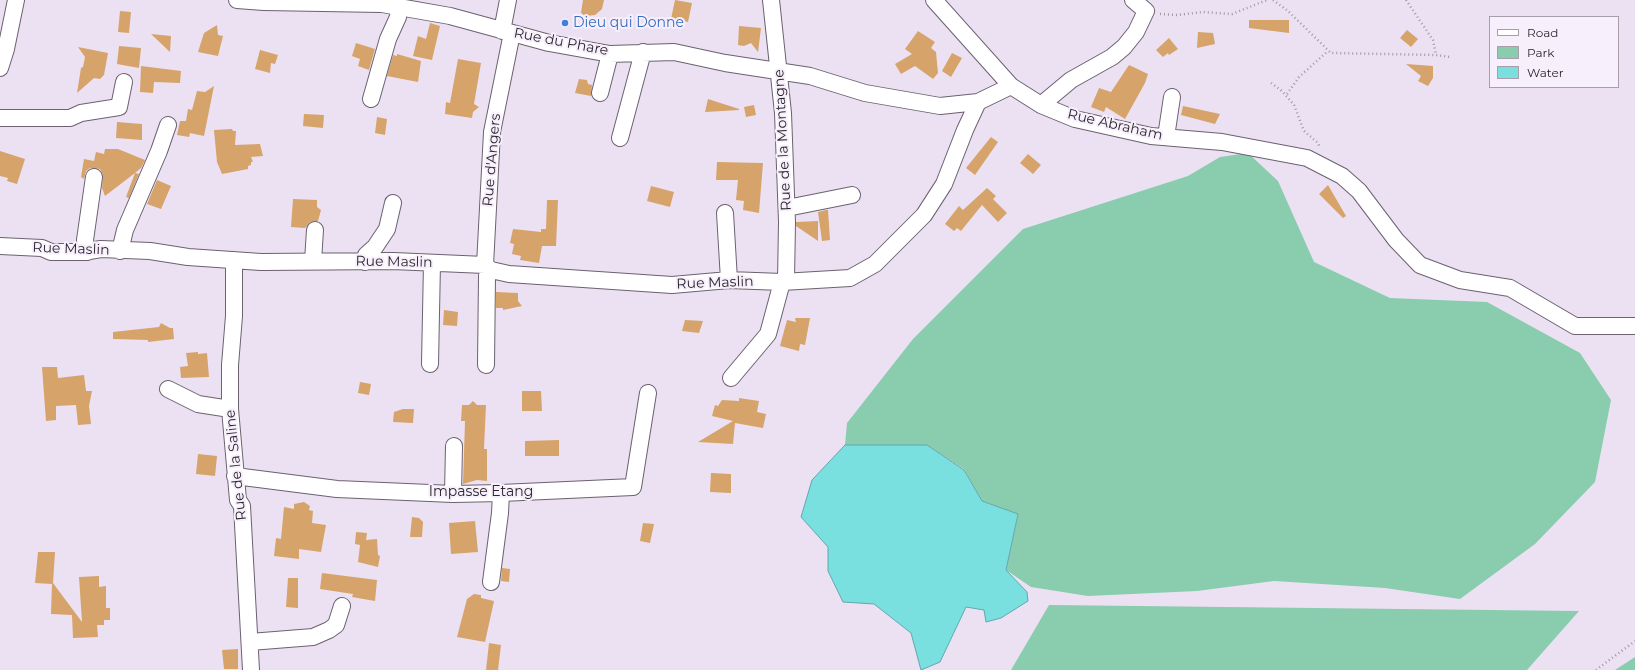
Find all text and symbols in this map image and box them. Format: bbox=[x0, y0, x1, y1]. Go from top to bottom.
place label: Dieu qui Donne bbox=[573, 15, 684, 31]
legend bbox=[1489, 16, 1619, 88]
marker: Dieu qui Donne bbox=[560, 18, 570, 28]
street label: Rue du Phare bbox=[512, 25, 610, 59]
text: Road bbox=[1527, 25, 1558, 40]
text: Park bbox=[1527, 45, 1554, 60]
text: Water bbox=[1527, 65, 1563, 80]
street label: Rue de la Montagne bbox=[771, 69, 795, 211]
street label: Rue Abraham bbox=[1066, 106, 1164, 144]
street label: Rue d'Angers bbox=[480, 113, 504, 207]
street label: Rue Maslin bbox=[32, 239, 110, 259]
street label: Rue Maslin bbox=[355, 253, 433, 271]
street label: Rue Maslin bbox=[676, 273, 754, 293]
street label: Rue de la Saline bbox=[222, 409, 250, 521]
street label: Impasse Etang bbox=[429, 484, 533, 500]

